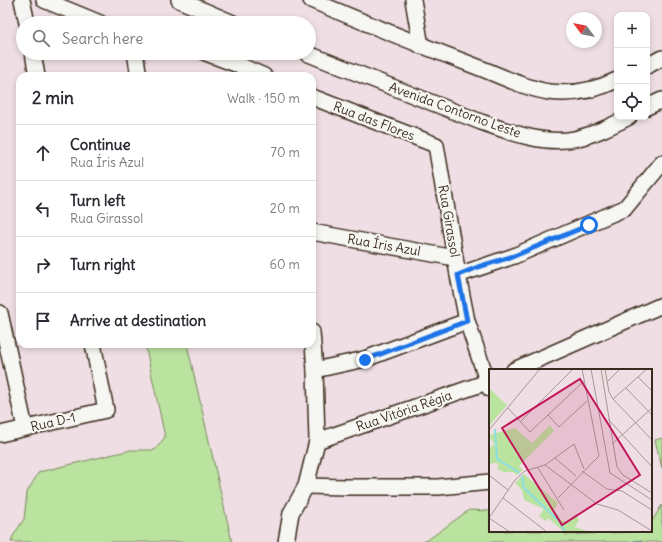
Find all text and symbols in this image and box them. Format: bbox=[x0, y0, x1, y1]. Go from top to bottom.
north arrow bbox=[566, 12, 602, 48]
map controls bbox=[614, 12, 650, 120]
button: + bbox=[614, 12, 650, 48]
search box bbox=[16, 16, 316, 60]
icon: search bbox=[30, 27, 52, 49]
text: Search here bbox=[62, 29, 143, 48]
button: − bbox=[614, 48, 650, 84]
street label: Avenida Contorno Leste bbox=[387, 78, 523, 142]
button: locate bbox=[614, 84, 650, 120]
text: 2 min bbox=[32, 87, 74, 109]
text: Walk · 150 m bbox=[227, 90, 300, 107]
street label: Rua das Flores bbox=[331, 98, 417, 144]
text: Continue bbox=[70, 135, 131, 154]
icon: ahead bbox=[32, 142, 54, 164]
text: 70 m bbox=[271, 144, 300, 161]
text: Rua Íris Azul bbox=[70, 154, 144, 171]
street label: Rua Girassol bbox=[434, 183, 464, 259]
text: Turn left bbox=[70, 191, 125, 210]
icon: left bbox=[32, 198, 54, 220]
text: 20 m bbox=[270, 200, 300, 217]
text: Rua Girassol bbox=[70, 210, 143, 227]
route start bbox=[580, 216, 598, 234]
street label: Rua Íris Azul bbox=[346, 229, 422, 260]
icon: right bbox=[32, 254, 54, 276]
text: Turn right bbox=[70, 255, 135, 274]
text: 60 m bbox=[269, 256, 300, 273]
icon: arrive bbox=[32, 310, 54, 332]
text: Arrive at destination bbox=[70, 311, 206, 330]
route end bbox=[356, 351, 374, 369]
inset map bbox=[489, 369, 652, 532]
street label: Rua Vitória Régia bbox=[354, 387, 454, 435]
street label: Rua D-1 bbox=[29, 409, 77, 435]

